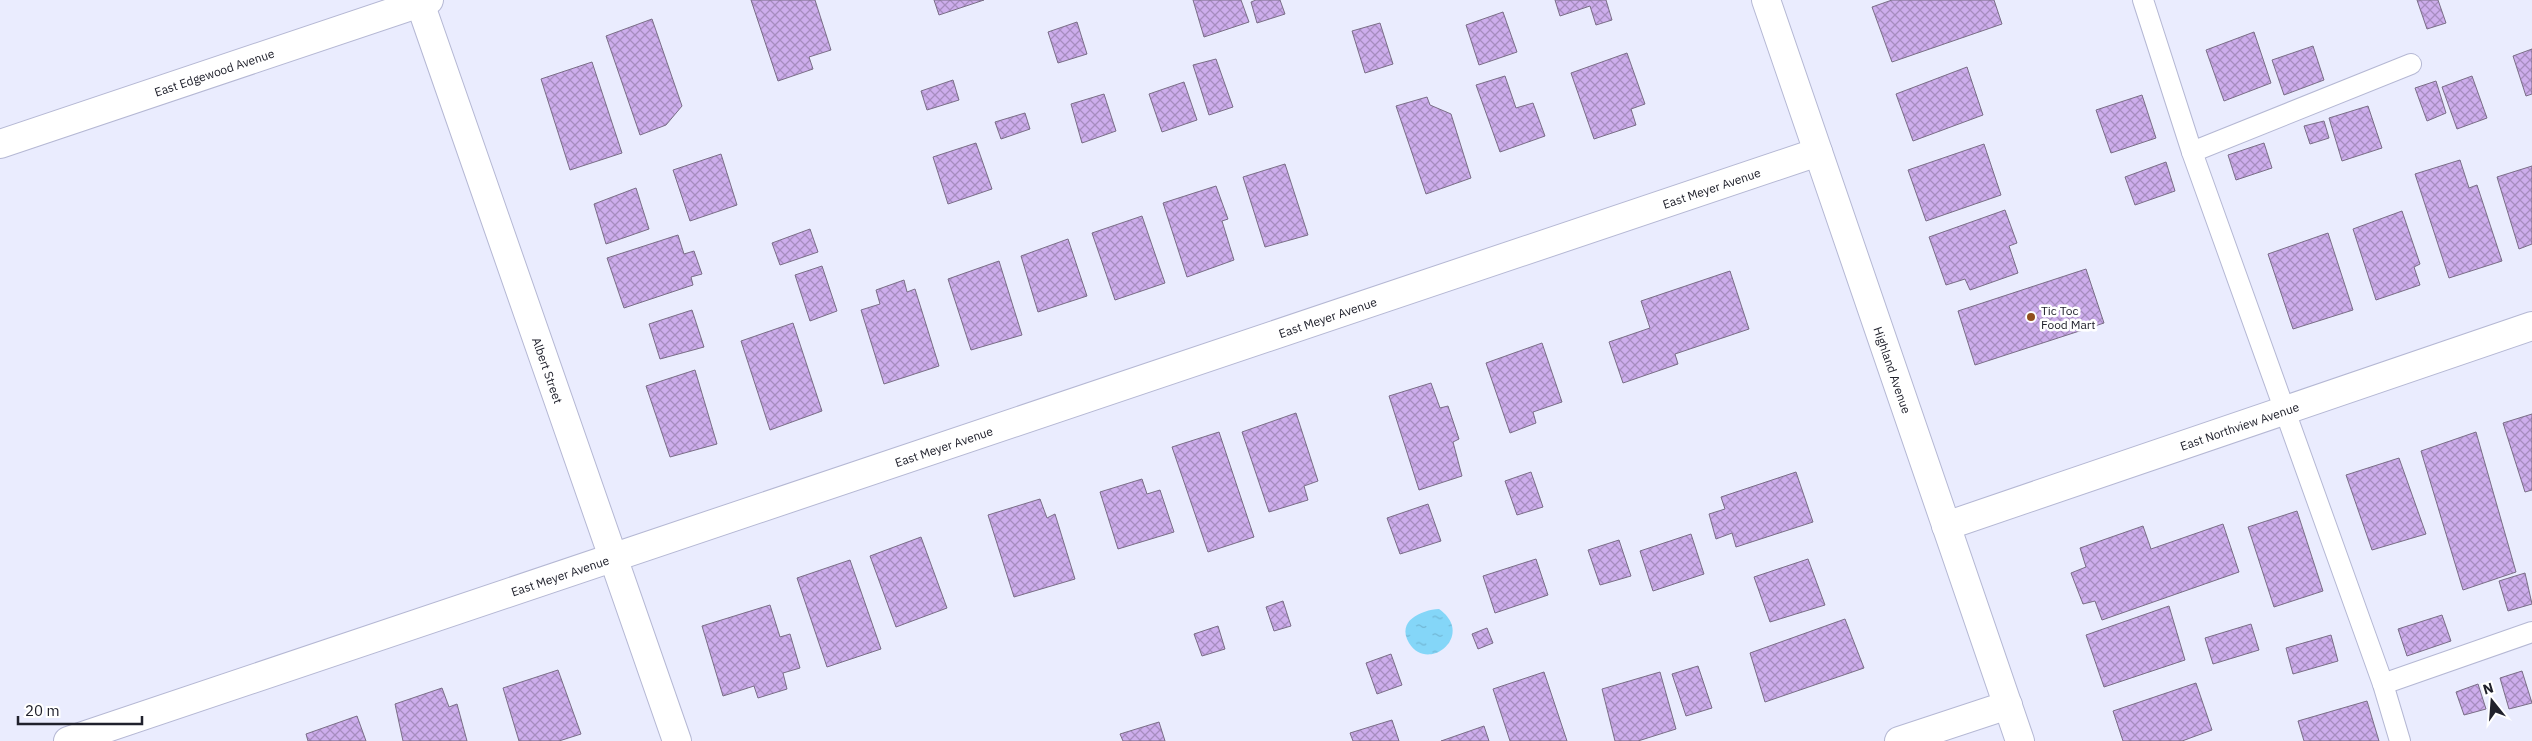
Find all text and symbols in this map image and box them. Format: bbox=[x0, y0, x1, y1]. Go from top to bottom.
street label: East Edgewood Avenue bbox=[152, 45, 276, 99]
street label: East Meyer Avenue bbox=[1660, 164, 1763, 211]
street label: East Meyer Avenue bbox=[1277, 293, 1379, 341]
place label: Tic Toc Food Mart bbox=[2041, 303, 2095, 332]
marker: Tic Toc Food Mart bbox=[2025, 311, 2037, 323]
street label: Highland Avenue bbox=[1871, 324, 1915, 416]
street label: Albert Street bbox=[529, 335, 566, 405]
street label: East Northview Avenue bbox=[2178, 399, 2301, 453]
street label: East Meyer Avenue bbox=[893, 423, 995, 470]
street label: East Meyer Avenue bbox=[509, 552, 611, 599]
north arrow bbox=[2467, 676, 2517, 726]
text: N bbox=[2481, 678, 2496, 699]
scale bar bbox=[18, 694, 141, 726]
text: 20 m bbox=[25, 701, 60, 720]

